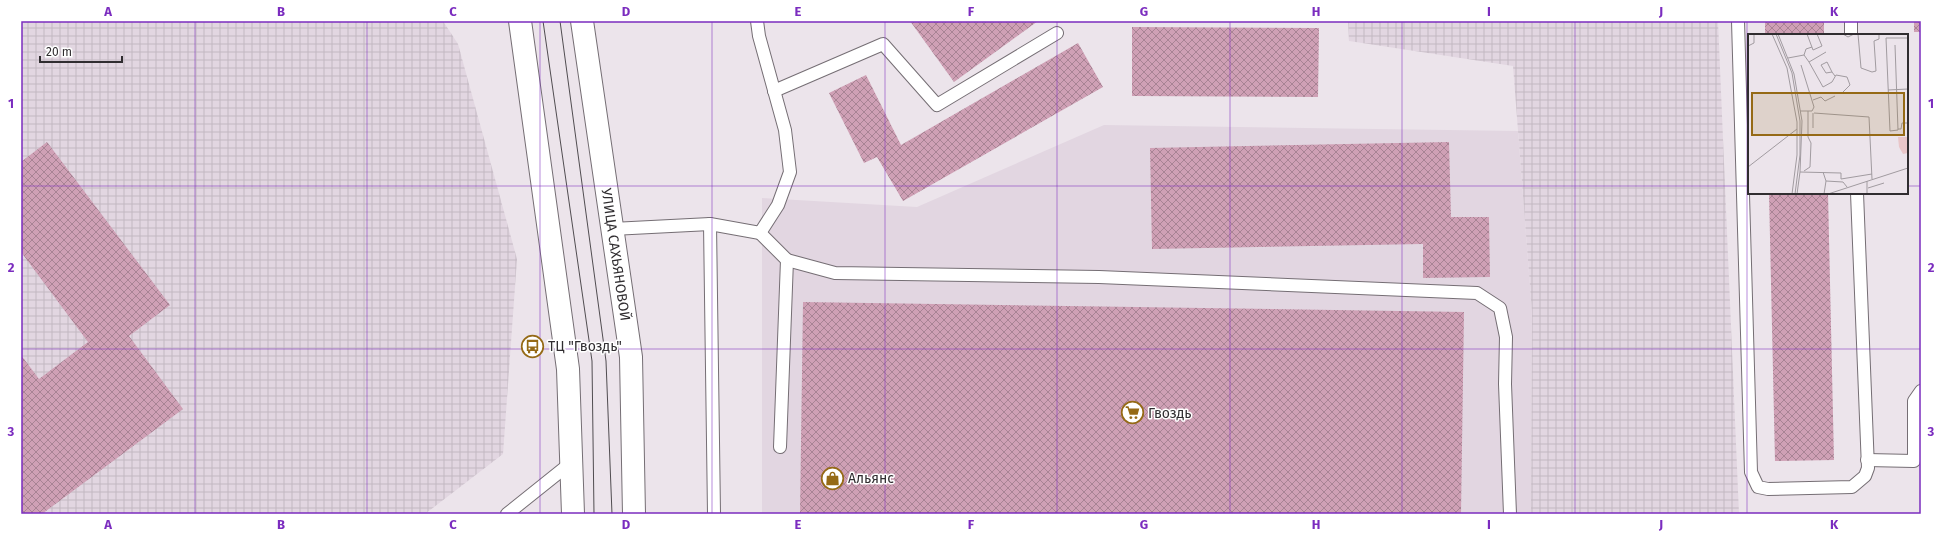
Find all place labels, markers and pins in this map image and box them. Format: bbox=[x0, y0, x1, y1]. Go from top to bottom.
bus stop icon: ТЦ "Гвоздь" bbox=[519, 333, 545, 359]
place label: ТЦ "Гвоздь" bbox=[548, 338, 622, 355]
supermarket icon: Гвоздь bbox=[1119, 400, 1145, 426]
place label: Гвоздь bbox=[1148, 405, 1192, 422]
shop icon: Альянс bbox=[820, 465, 846, 491]
place label: Альянс bbox=[848, 470, 894, 487]

